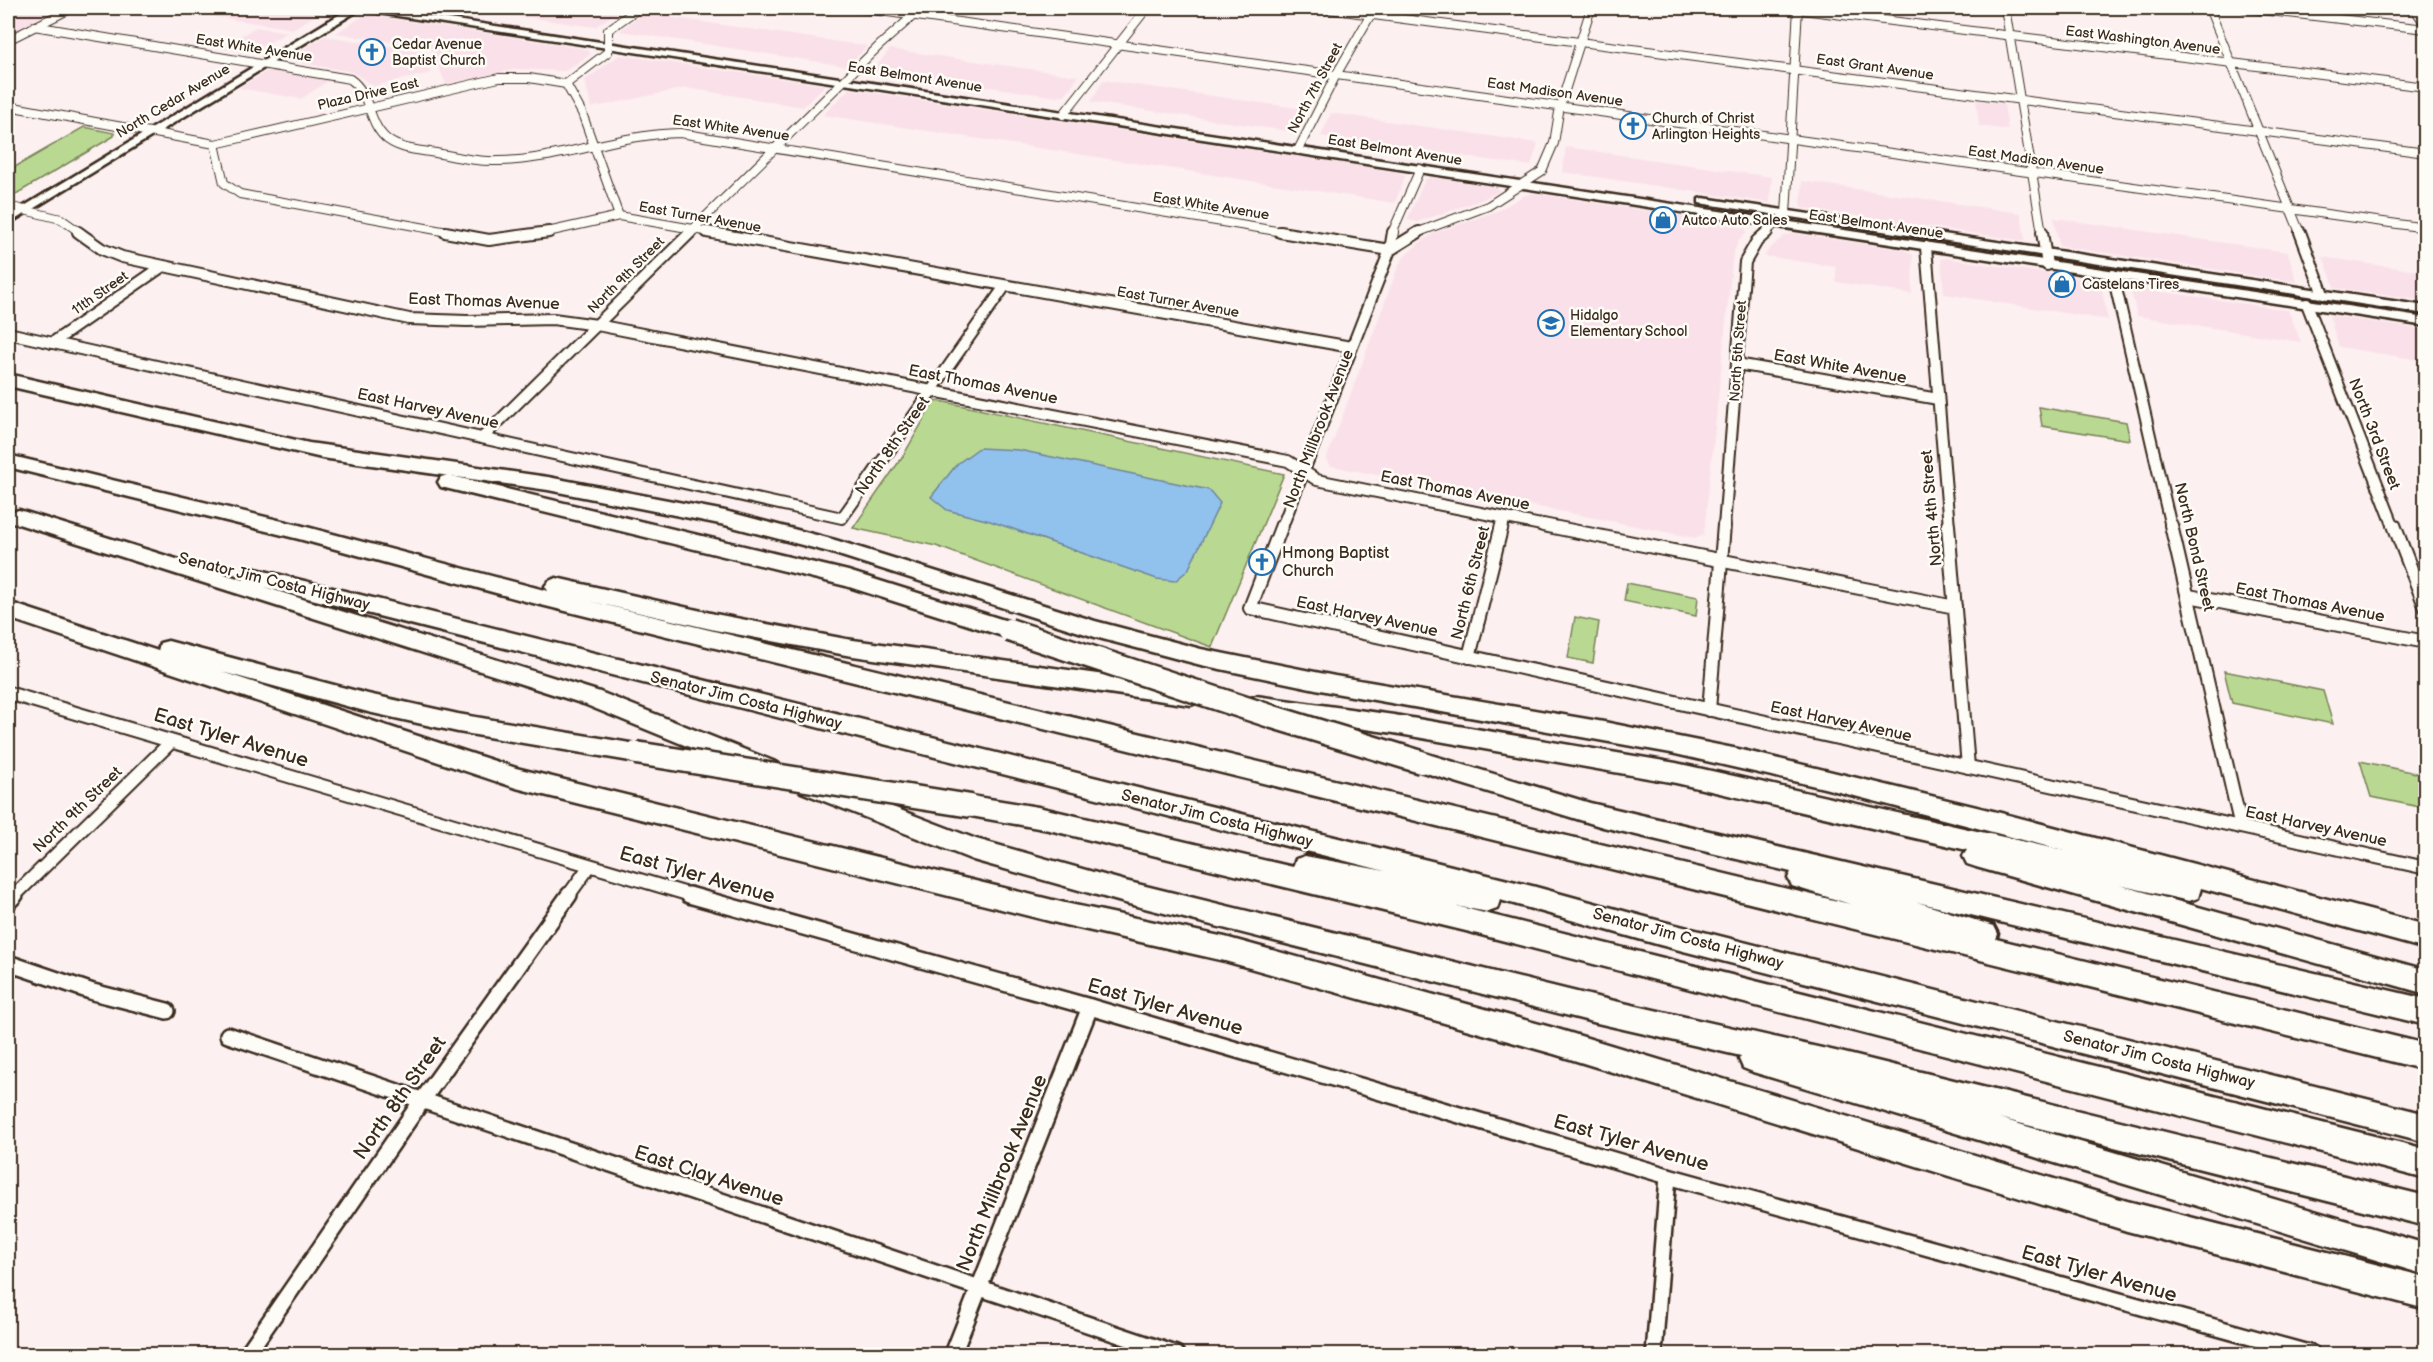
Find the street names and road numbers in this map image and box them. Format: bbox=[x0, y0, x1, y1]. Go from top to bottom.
street label: East Washington Avenue bbox=[2065, 22, 2221, 58]
street label: East White Avenue bbox=[194, 30, 314, 66]
street label: North 7th Street bbox=[1284, 39, 1346, 136]
street label: East Grant Avenue bbox=[1815, 50, 1935, 84]
street label: East Belmont Avenue bbox=[847, 58, 983, 96]
street label: North Cedar Avenue bbox=[113, 60, 233, 142]
street label: Plaza Drive East bbox=[316, 74, 421, 114]
street label: East Madison Avenue bbox=[1486, 74, 1624, 110]
street label: East White Avenue bbox=[671, 111, 791, 145]
street label: East Belmont Avenue bbox=[1327, 131, 1463, 169]
street label: East Madison Avenue bbox=[1967, 142, 2105, 178]
street label: East White Avenue bbox=[1151, 188, 1271, 224]
street label: East Turner Avenue bbox=[637, 198, 763, 236]
street label: East Belmont Avenue bbox=[1808, 206, 1944, 242]
street label: North 9th Street bbox=[584, 233, 668, 317]
street label: 11th Street bbox=[69, 267, 132, 319]
street label: East Turner Avenue bbox=[1115, 283, 1241, 321]
street label: East Thomas Avenue bbox=[408, 290, 561, 314]
street label: North 5th Street bbox=[1726, 299, 1750, 402]
street label: East White Avenue bbox=[1772, 346, 1908, 388]
street label: North Millbrook Avenue bbox=[1280, 347, 1358, 511]
street label: East Thomas Avenue bbox=[907, 361, 1060, 409]
street label: North 3rd Street bbox=[2344, 376, 2404, 492]
street label: East Harvey Avenue bbox=[355, 385, 501, 433]
street label: North 8th Street bbox=[852, 393, 934, 499]
street label: North 4th Street bbox=[1917, 449, 1947, 567]
street label: East Thomas Avenue bbox=[1379, 467, 1532, 515]
street label: North Bond Street bbox=[2170, 481, 2218, 613]
street label: North 6th Street bbox=[1448, 524, 1494, 642]
street label: Senator Jim Costa Highway bbox=[176, 549, 372, 615]
street label: East Thomas Avenue bbox=[2234, 579, 2387, 627]
street label: East Harvey Avenue bbox=[1294, 593, 1440, 641]
street label: Senator Jim Costa Highway bbox=[648, 668, 844, 734]
street label: East Harvey Avenue bbox=[1768, 698, 1914, 746]
street label: East Tyler Avenue bbox=[151, 703, 311, 773]
street label: North 9th Street bbox=[30, 763, 126, 857]
street label: Senator Jim Costa Highway bbox=[1119, 786, 1315, 852]
street label: East Harvey Avenue bbox=[2243, 803, 2389, 851]
street label: East Tyler Avenue bbox=[616, 841, 778, 909]
street label: Senator Jim Costa Highway bbox=[1591, 904, 1786, 974]
street label: East Tyler Avenue bbox=[1084, 973, 1246, 1041]
street label: Senator Jim Costa Highway bbox=[2061, 1027, 2257, 1093]
street label: North 8th Street bbox=[349, 1032, 451, 1164]
street label: North Millbrook Avenue bbox=[951, 1071, 1053, 1275]
street label: East Tyler Avenue bbox=[1550, 1109, 1712, 1177]
street label: East Clay Avenue bbox=[631, 1140, 787, 1212]
street label: East Tyler Avenue bbox=[2018, 1240, 2180, 1308]

